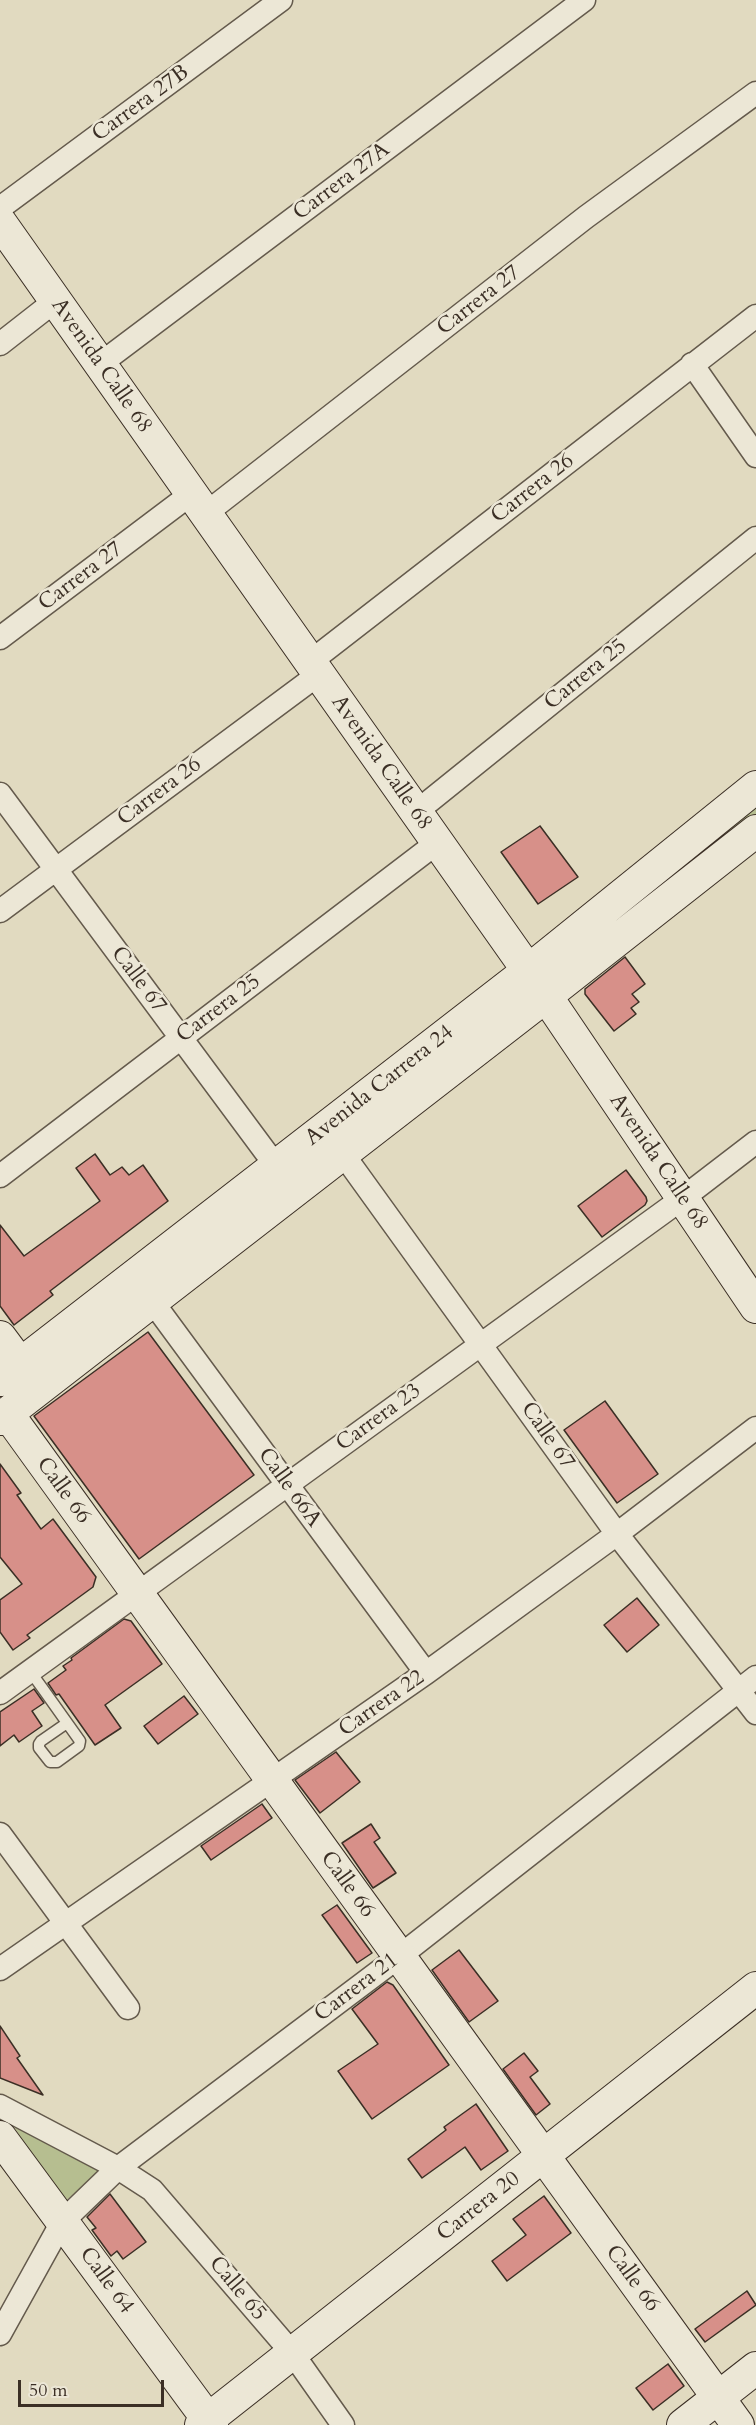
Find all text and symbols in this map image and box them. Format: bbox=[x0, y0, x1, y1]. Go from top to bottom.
street label: Carrera 27B bbox=[87, 60, 195, 148]
street label: Carrera 27A bbox=[289, 137, 395, 227]
street label: Carrera 27 bbox=[432, 260, 526, 342]
street label: Avenida Calle 68 bbox=[45, 293, 157, 439]
street label: Carrera 26 bbox=[486, 448, 580, 530]
street label: Carrera 27 bbox=[34, 537, 128, 617]
street label: Carrera 25 bbox=[539, 634, 633, 716]
street label: Avenida Calle 68 bbox=[325, 690, 437, 836]
street label: Carrera 26 bbox=[113, 752, 207, 832]
street label: Calle 67 bbox=[105, 942, 171, 1018]
street label: Carrera 25 bbox=[172, 969, 266, 1049]
street label: Avenida Carrera 24 bbox=[301, 1020, 459, 1152]
street label: Avenida Calle 68 bbox=[603, 1089, 713, 1235]
street label: Carrera 23 bbox=[331, 1378, 427, 1458]
street label: Calle 67 bbox=[514, 1397, 580, 1475]
street label: Calle 66A bbox=[251, 1443, 327, 1533]
street label: Calle 66 bbox=[30, 1453, 96, 1529]
street label: Carrera 22 bbox=[334, 1665, 430, 1743]
street label: Calle 66 bbox=[314, 1847, 380, 1923]
street label: Carrera 21 bbox=[310, 1948, 404, 2028]
street label: Carrera 20 bbox=[432, 2166, 526, 2248]
street label: Calle 66 bbox=[599, 2241, 665, 2317]
street label: Calle 64 bbox=[73, 2243, 139, 2319]
street label: Calle 65 bbox=[202, 2251, 272, 2327]
scale bar bbox=[21, 2368, 166, 2406]
text: 50 m bbox=[29, 2378, 68, 2403]

